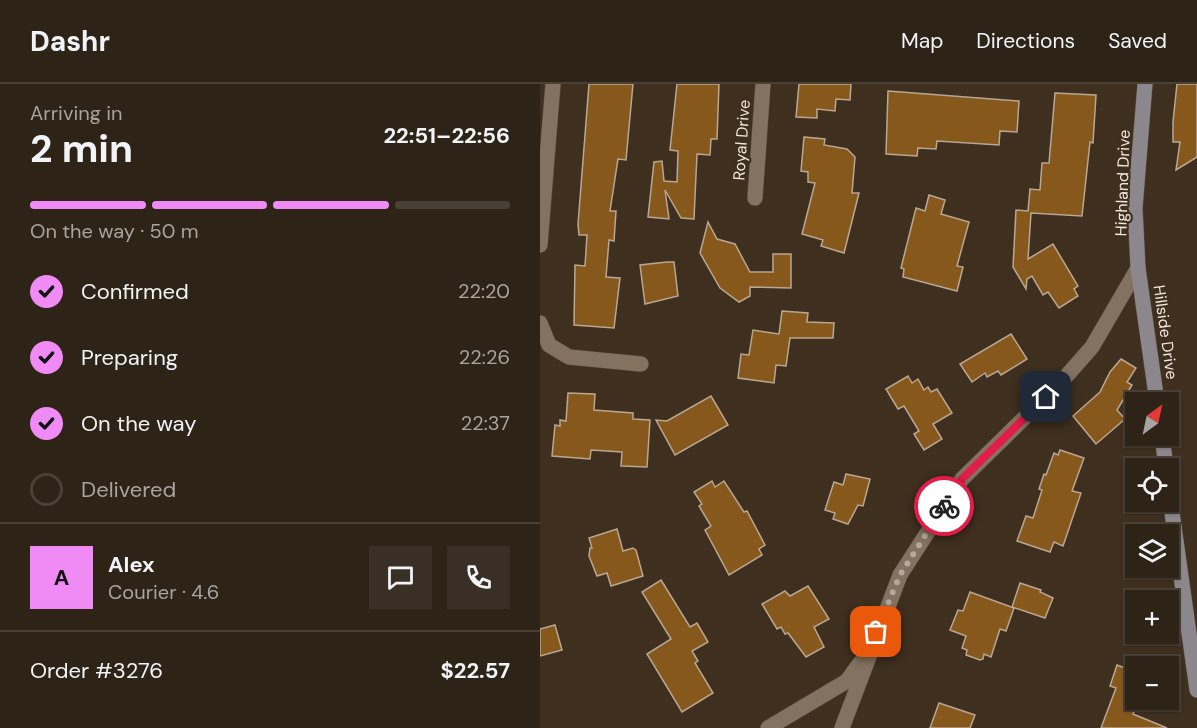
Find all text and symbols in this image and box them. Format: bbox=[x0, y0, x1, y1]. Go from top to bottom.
text: Dashr bbox=[30, 23, 110, 60]
text: Map bbox=[901, 27, 943, 55]
text: Directions bbox=[976, 27, 1075, 55]
text: Saved bbox=[1108, 27, 1167, 55]
street label: Royal Drive bbox=[728, 99, 755, 181]
text: Arriving in bbox=[30, 100, 122, 126]
text: 22:51–22:56 bbox=[383, 121, 510, 150]
text: 2 min bbox=[30, 123, 133, 174]
street label: Highland Drive bbox=[1110, 129, 1135, 237]
text: On the way · 50 m bbox=[30, 218, 199, 244]
icon: check bbox=[30, 275, 63, 308]
text: Confirmed bbox=[81, 277, 189, 306]
text: 22:20 bbox=[458, 278, 510, 304]
street label: Hillside Drive bbox=[1148, 284, 1183, 381]
icon: check bbox=[30, 341, 63, 374]
text: Preparing bbox=[81, 343, 178, 372]
text: 22:26 bbox=[459, 344, 510, 370]
pin bbox=[1020, 371, 1071, 422]
icon: home bbox=[1029, 380, 1062, 413]
north arrow bbox=[1125, 392, 1179, 446]
map controls bbox=[1125, 392, 1179, 710]
icon: check bbox=[30, 407, 63, 440]
text: On the way bbox=[81, 409, 196, 438]
text: 22:37 bbox=[461, 410, 510, 436]
button: locate bbox=[1125, 458, 1179, 512]
text: Delivered bbox=[81, 475, 176, 504]
courier bbox=[914, 476, 974, 536]
icon: bike bbox=[928, 490, 961, 523]
button: layers bbox=[1125, 524, 1179, 578]
button: chat bbox=[369, 546, 432, 609]
button: phone bbox=[447, 546, 510, 609]
text: Alex bbox=[108, 550, 155, 579]
text: A bbox=[54, 563, 69, 592]
text: Courier · 4.6 bbox=[108, 579, 219, 605]
button: + bbox=[1125, 590, 1179, 644]
pin bbox=[850, 606, 901, 657]
icon: bag bbox=[859, 615, 892, 648]
text: Order #3276 bbox=[30, 656, 163, 685]
text: $22.57 bbox=[440, 656, 510, 685]
button: − bbox=[1125, 656, 1179, 710]

